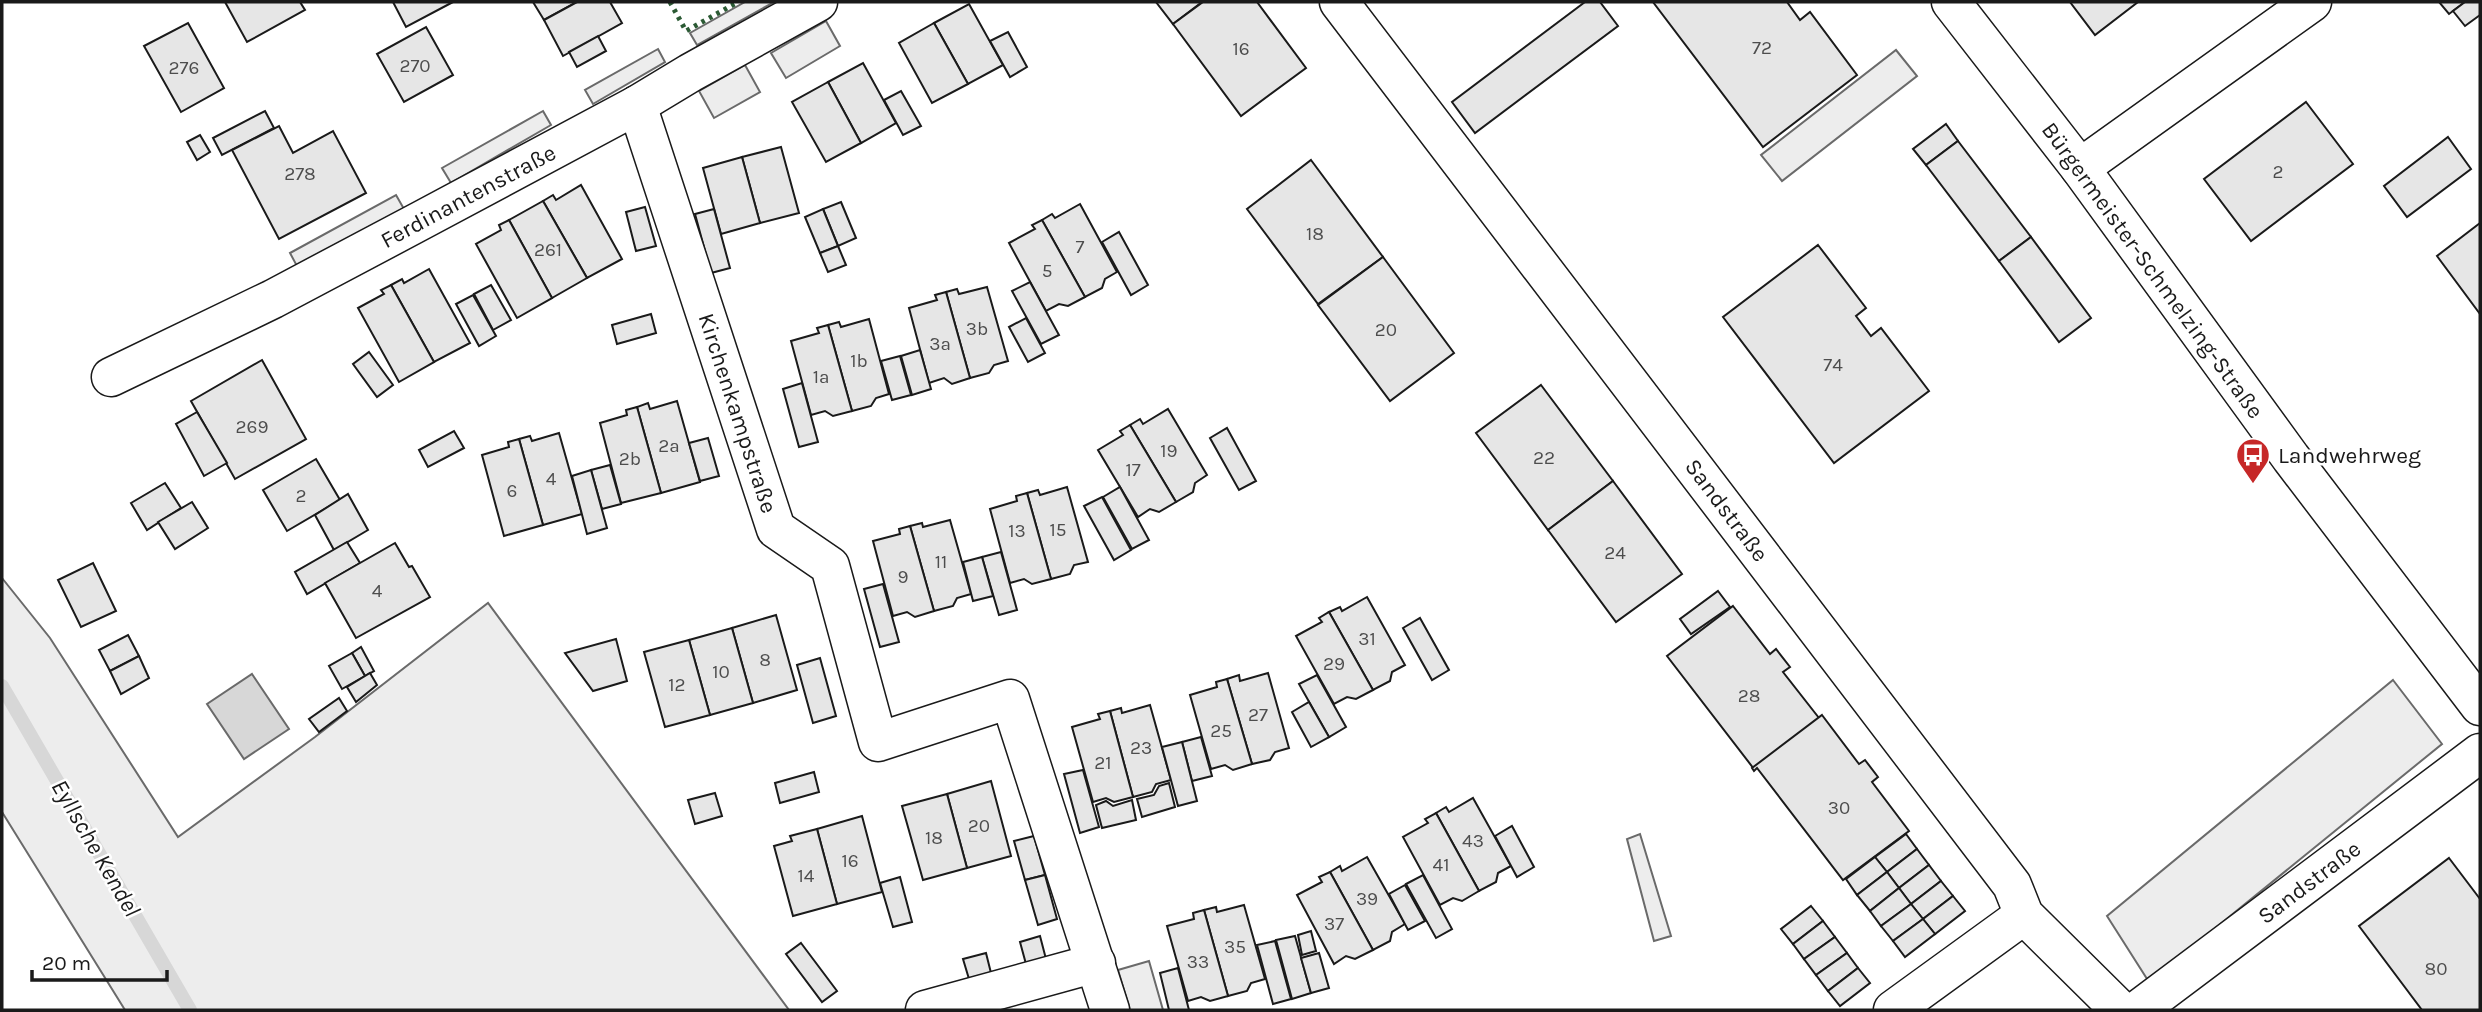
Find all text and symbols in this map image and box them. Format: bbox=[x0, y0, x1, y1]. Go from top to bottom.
house number: 72 bbox=[1752, 37, 1772, 59]
house number: 16 bbox=[1232, 38, 1250, 60]
house number: 270 bbox=[399, 55, 431, 77]
house number: 276 bbox=[169, 57, 199, 79]
street label: Bürgermeister-Schmelzing-Straße bbox=[2036, 117, 2269, 424]
street label: Ferdinantenstraße bbox=[376, 139, 560, 254]
house number: 2 bbox=[2272, 161, 2284, 183]
house number: 278 bbox=[284, 163, 316, 185]
house number: 18 bbox=[1306, 223, 1324, 245]
house number: 7 bbox=[1076, 236, 1085, 258]
house number: 261 bbox=[534, 239, 562, 261]
house number: 5 bbox=[1042, 260, 1052, 282]
street label: Kirchenkampstraße bbox=[692, 310, 783, 517]
house number: 3b bbox=[966, 318, 988, 340]
house number: 20 bbox=[1375, 319, 1397, 341]
house number: 3a bbox=[929, 333, 951, 355]
house number: 1b bbox=[850, 350, 868, 372]
house number: 74 bbox=[1823, 354, 1843, 376]
house number: 1a bbox=[813, 366, 829, 388]
house number: 269 bbox=[236, 416, 268, 438]
house number: 2a bbox=[658, 435, 680, 457]
bus stop icon: Landwehrweg bbox=[2234, 436, 2272, 485]
house number: 19 bbox=[1160, 440, 1178, 462]
place label: Landwehrweg bbox=[2278, 442, 2421, 469]
house number: 22 bbox=[1533, 447, 1555, 469]
house number: 2b bbox=[619, 448, 641, 470]
street label: Sandstraße bbox=[1679, 454, 1774, 567]
house number: 17 bbox=[1125, 459, 1141, 481]
house number: 4 bbox=[546, 468, 557, 490]
house number: 6 bbox=[507, 480, 517, 502]
house number: 2 bbox=[295, 485, 307, 507]
house number: 15 bbox=[1049, 519, 1067, 541]
house number: 13 bbox=[1008, 520, 1026, 542]
house number: 24 bbox=[1604, 542, 1626, 564]
house number: 11 bbox=[935, 551, 947, 573]
house number: 9 bbox=[897, 566, 909, 588]
house number: 4 bbox=[372, 580, 383, 602]
house number: 31 bbox=[1358, 628, 1376, 650]
house number: 8 bbox=[759, 649, 771, 671]
house number: 29 bbox=[1323, 653, 1345, 675]
house number: 10 bbox=[712, 661, 730, 683]
house number: 12 bbox=[668, 674, 686, 696]
house number: 28 bbox=[1738, 685, 1760, 707]
house number: 27 bbox=[1248, 704, 1268, 726]
house number: 25 bbox=[1210, 720, 1232, 742]
house number: 23 bbox=[1130, 737, 1152, 759]
house number: 21 bbox=[1094, 752, 1112, 774]
water label: Eyllsche Kendel bbox=[45, 774, 147, 922]
house number: 30 bbox=[1828, 797, 1850, 819]
house number: 20 bbox=[968, 815, 990, 837]
house number: 18 bbox=[925, 827, 943, 849]
house number: 43 bbox=[1462, 830, 1484, 852]
street label: Sandstraße bbox=[2253, 835, 2366, 930]
house number: 16 bbox=[841, 850, 859, 872]
house number: 41 bbox=[1433, 854, 1449, 876]
house number: 14 bbox=[798, 865, 815, 887]
house number: 39 bbox=[1356, 888, 1378, 910]
house number: 37 bbox=[1324, 913, 1344, 935]
house number: 35 bbox=[1224, 936, 1246, 958]
scale bar bbox=[32, 939, 166, 983]
text: 20 m bbox=[42, 951, 91, 975]
house number: 33 bbox=[1187, 951, 1209, 973]
house number: 80 bbox=[2425, 958, 2447, 980]

